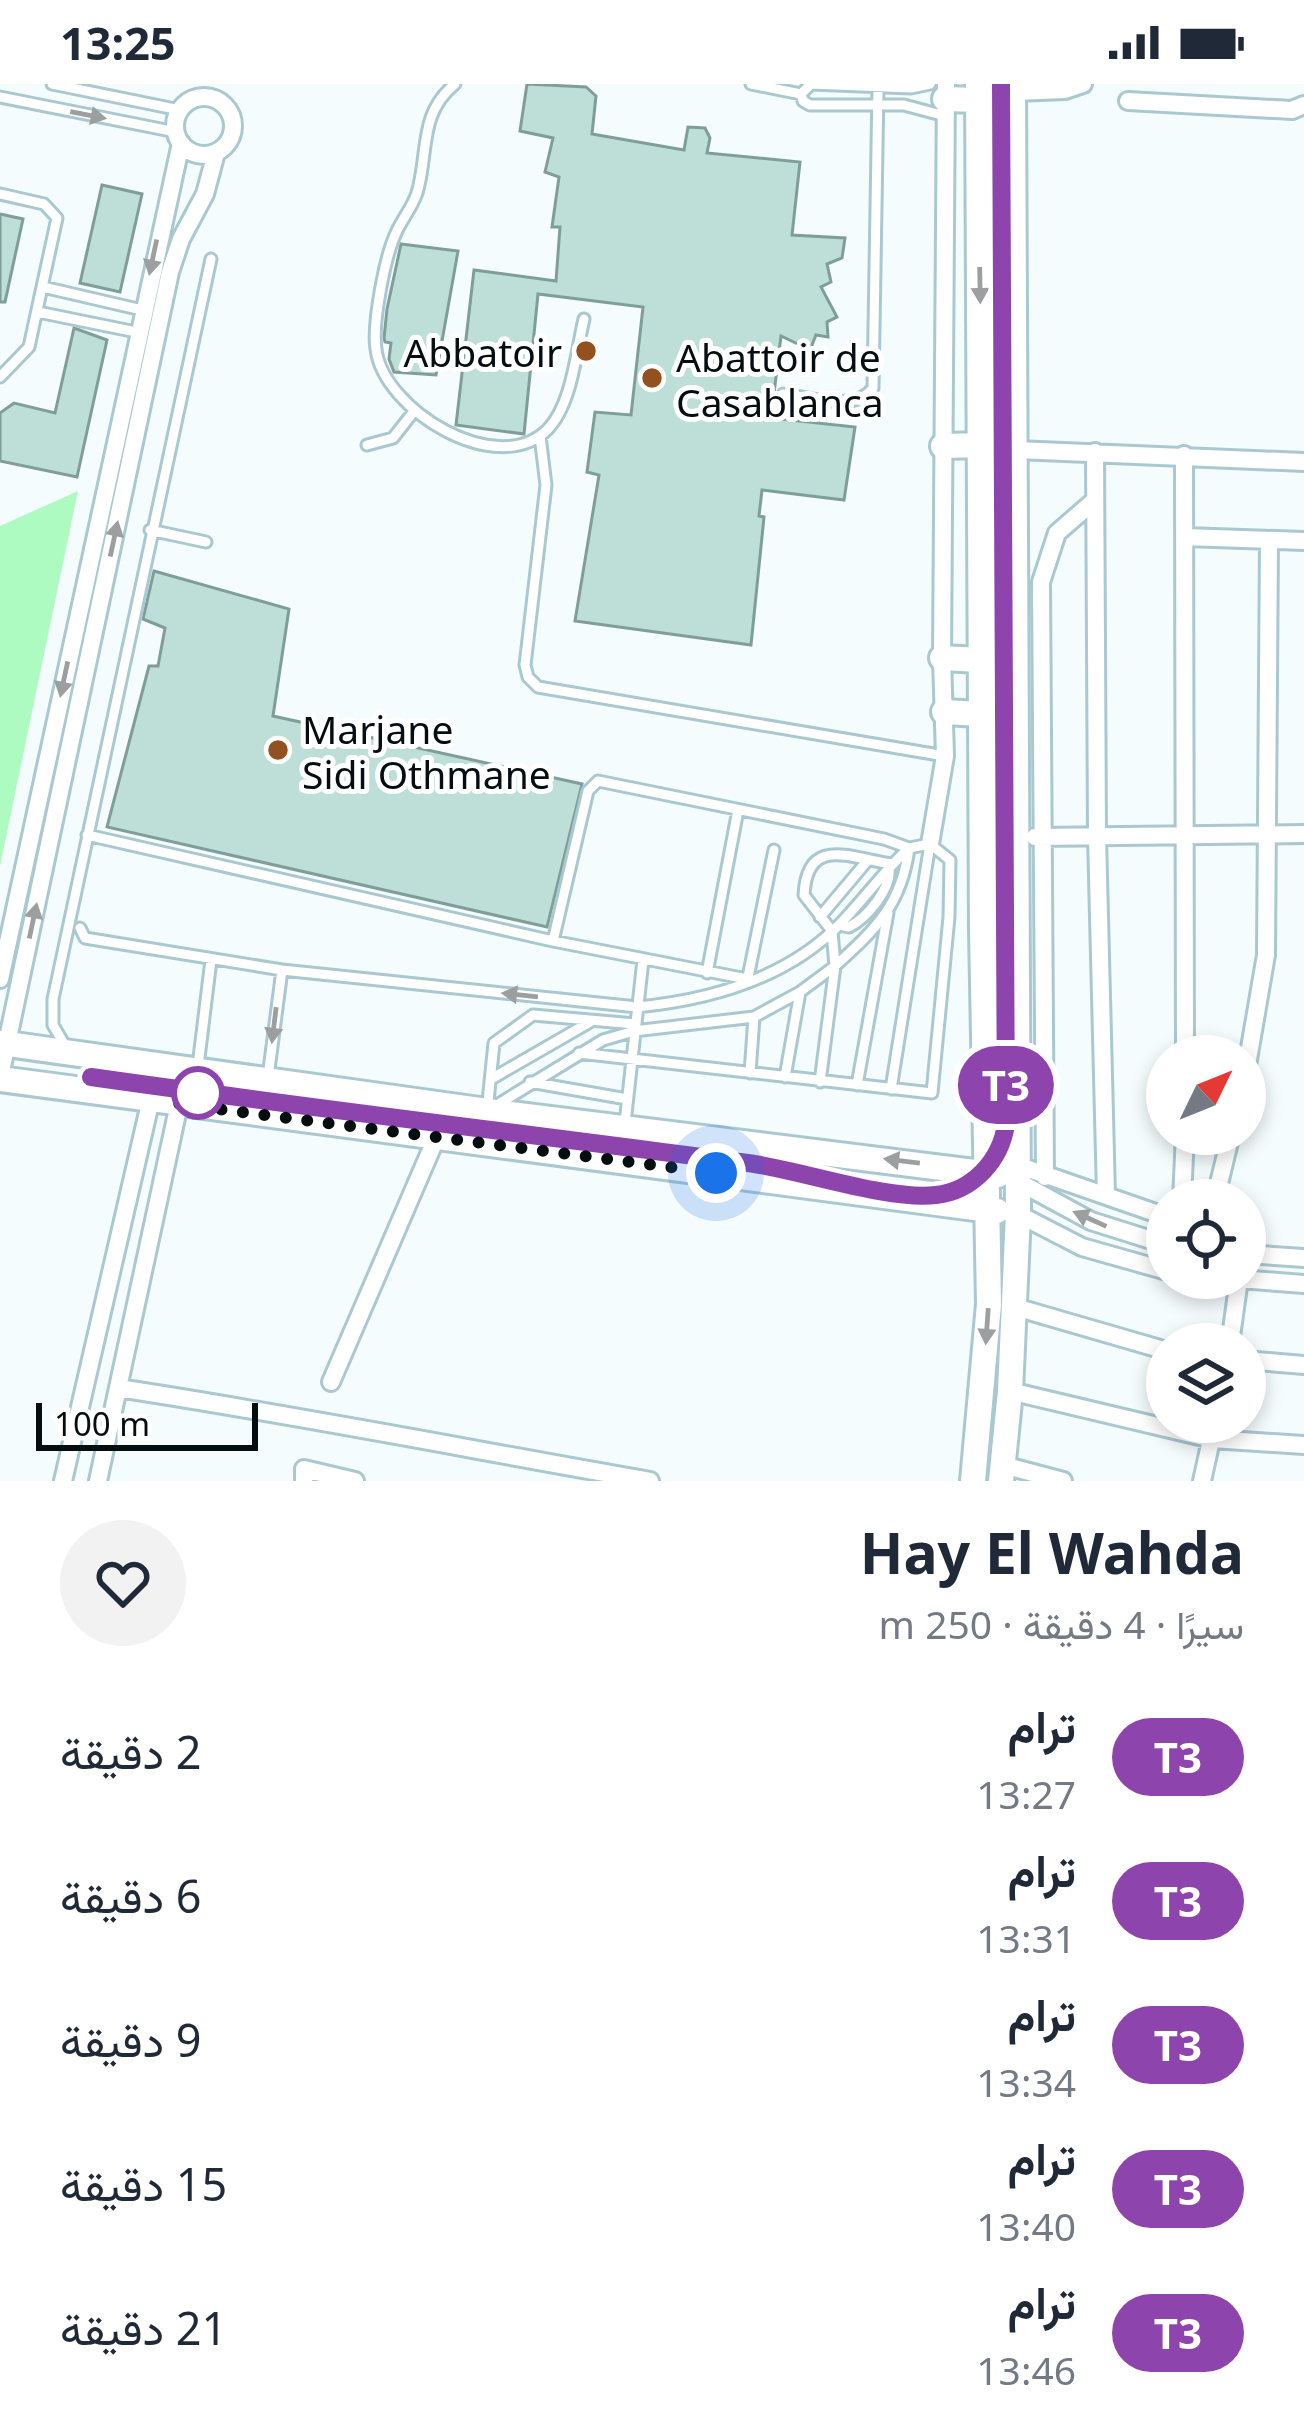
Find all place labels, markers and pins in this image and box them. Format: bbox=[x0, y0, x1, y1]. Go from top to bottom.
place label: Abbatoir bbox=[403, 325, 562, 378]
place label: Abattoir de Casablanca bbox=[676, 330, 884, 428]
marker: Abbatoir bbox=[573, 338, 599, 364]
marker: Abattoir de Casablanca bbox=[639, 365, 665, 391]
place label: Marjane Sidi Othmane bbox=[302, 702, 551, 800]
marker: Marjane Sidi Othmane bbox=[265, 737, 291, 763]
unlabelled marker bbox=[173, 1068, 223, 1118]

